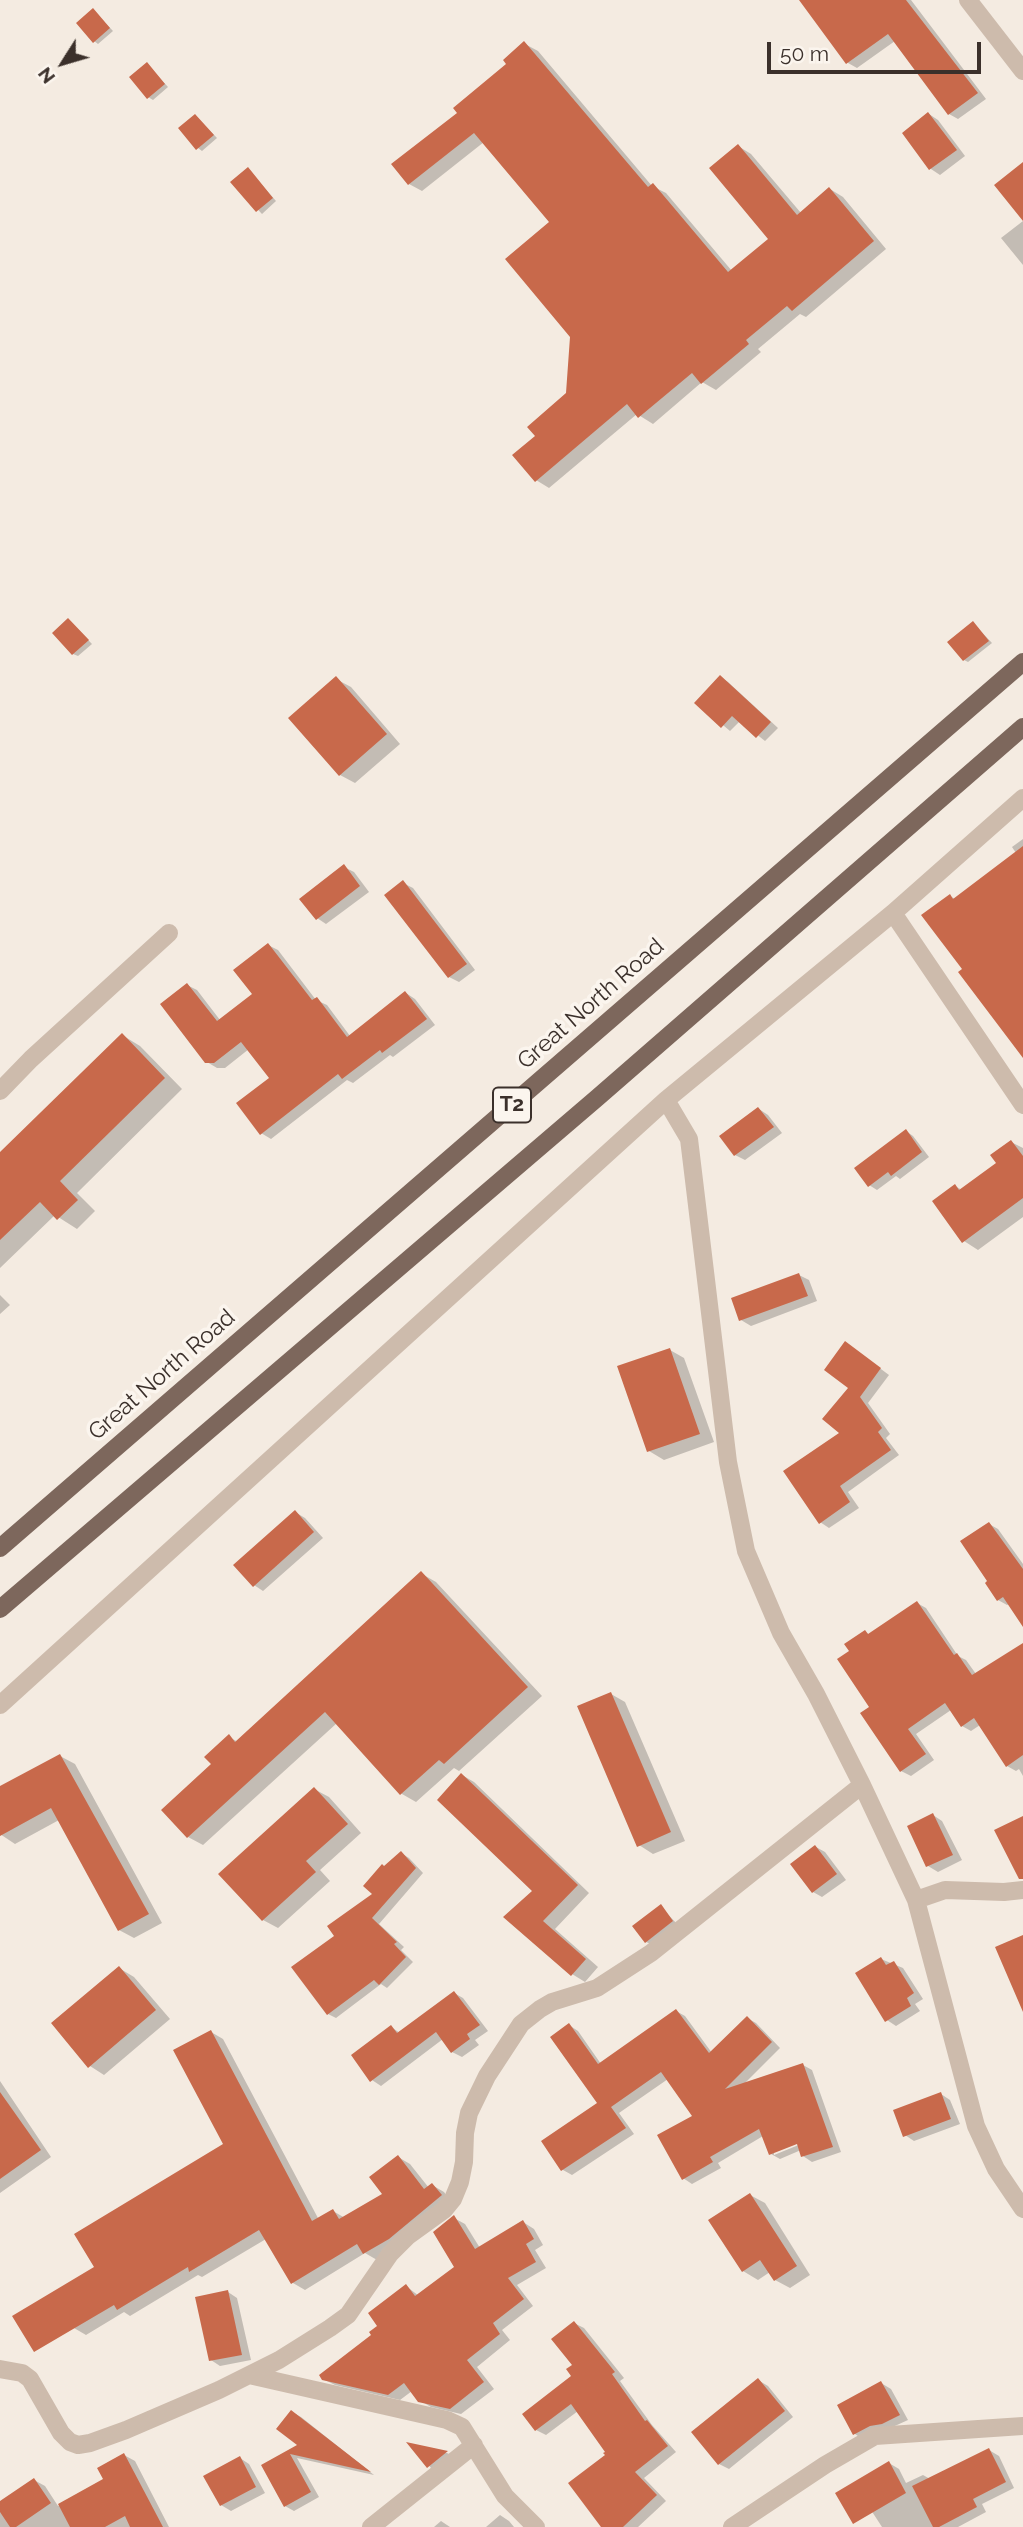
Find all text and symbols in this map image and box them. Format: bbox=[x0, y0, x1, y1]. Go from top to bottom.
north arrow bbox=[28, 28, 98, 98]
scale bar bbox=[771, 28, 984, 72]
text: 50 m bbox=[780, 41, 829, 66]
text: N bbox=[33, 63, 59, 88]
street label: Great North Road bbox=[512, 933, 670, 1075]
road number: T2 bbox=[493, 1088, 531, 1122]
street label: Great North Road bbox=[83, 1304, 241, 1446]

